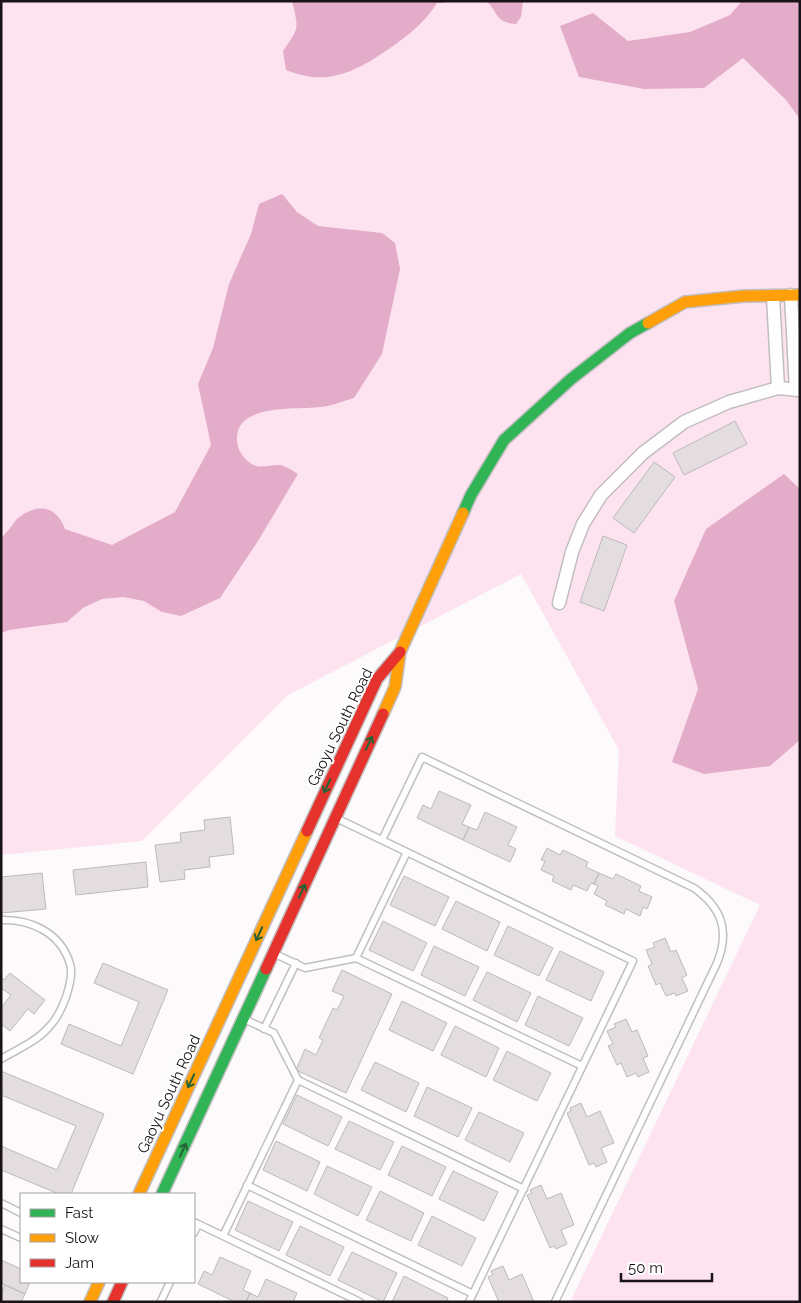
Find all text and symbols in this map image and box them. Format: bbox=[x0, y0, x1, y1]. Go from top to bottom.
street label: Gaoyu South Road bbox=[304, 665, 376, 789]
one-way arrow bbox=[365, 736, 375, 751]
one-way arrow bbox=[322, 778, 332, 793]
one-way arrow bbox=[297, 884, 307, 899]
one-way arrow bbox=[254, 926, 264, 941]
street label: Gaoyu South Road bbox=[134, 1032, 204, 1156]
one-way arrow bbox=[186, 1073, 196, 1088]
one-way arrow bbox=[178, 1143, 188, 1158]
legend bbox=[20, 1193, 195, 1283]
text: Fast bbox=[65, 1204, 93, 1222]
text: Slow bbox=[65, 1229, 99, 1247]
scale bar bbox=[621, 1250, 712, 1282]
text: Jam bbox=[65, 1254, 94, 1272]
text: 50 m bbox=[628, 1259, 663, 1277]

